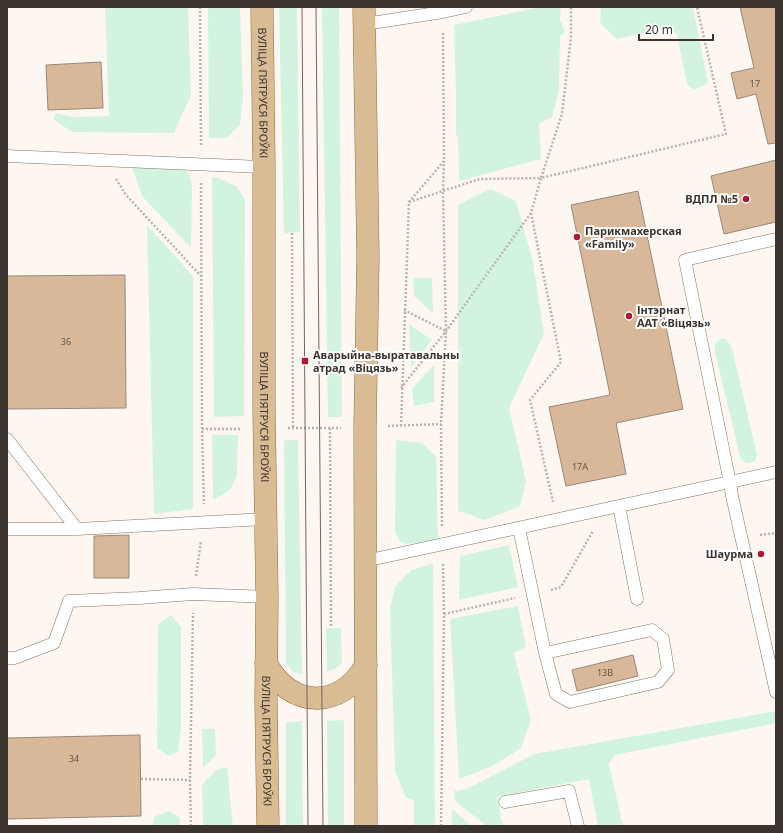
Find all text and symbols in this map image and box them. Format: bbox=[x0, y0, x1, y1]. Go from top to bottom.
scale bar bbox=[639, 16, 713, 42]
text: 20 m bbox=[645, 21, 673, 38]
street label: ВУЛІЦА ПЯТРУСЯ БРОЎКІ bbox=[255, 27, 272, 159]
house number: 17 bbox=[750, 77, 760, 90]
place label: ВДПЛ №5 bbox=[685, 191, 738, 206]
marker: ВДПЛ №5 bbox=[741, 194, 751, 204]
place label: Парикмахерская «Family» bbox=[585, 223, 682, 251]
marker: Парикмахерская «Family» bbox=[572, 232, 582, 242]
place label: Інтэрнат ААТ «Віцязь» bbox=[637, 302, 711, 330]
marker: Інтэрнат ААТ «Віцязь» bbox=[624, 311, 634, 321]
house number: 36 bbox=[61, 335, 71, 348]
place label: Аварыйна-выратавальны атрад «Віцязь» bbox=[313, 347, 459, 375]
street label: ВУЛІЦА ПЯТРУСЯ БРОЎКІ bbox=[257, 352, 273, 483]
marker: Аварыйна-выратавальны атрад «Віцязь» bbox=[300, 356, 310, 366]
house number: 17А bbox=[572, 460, 588, 473]
place label: Шаурма bbox=[706, 546, 753, 561]
marker: Шаурма bbox=[756, 549, 766, 559]
house number: 13В bbox=[597, 666, 613, 679]
street label: ВУЛІЦА ПЯТРУСЯ БРОЎКІ bbox=[259, 675, 276, 807]
house number: 34 bbox=[69, 752, 79, 765]

